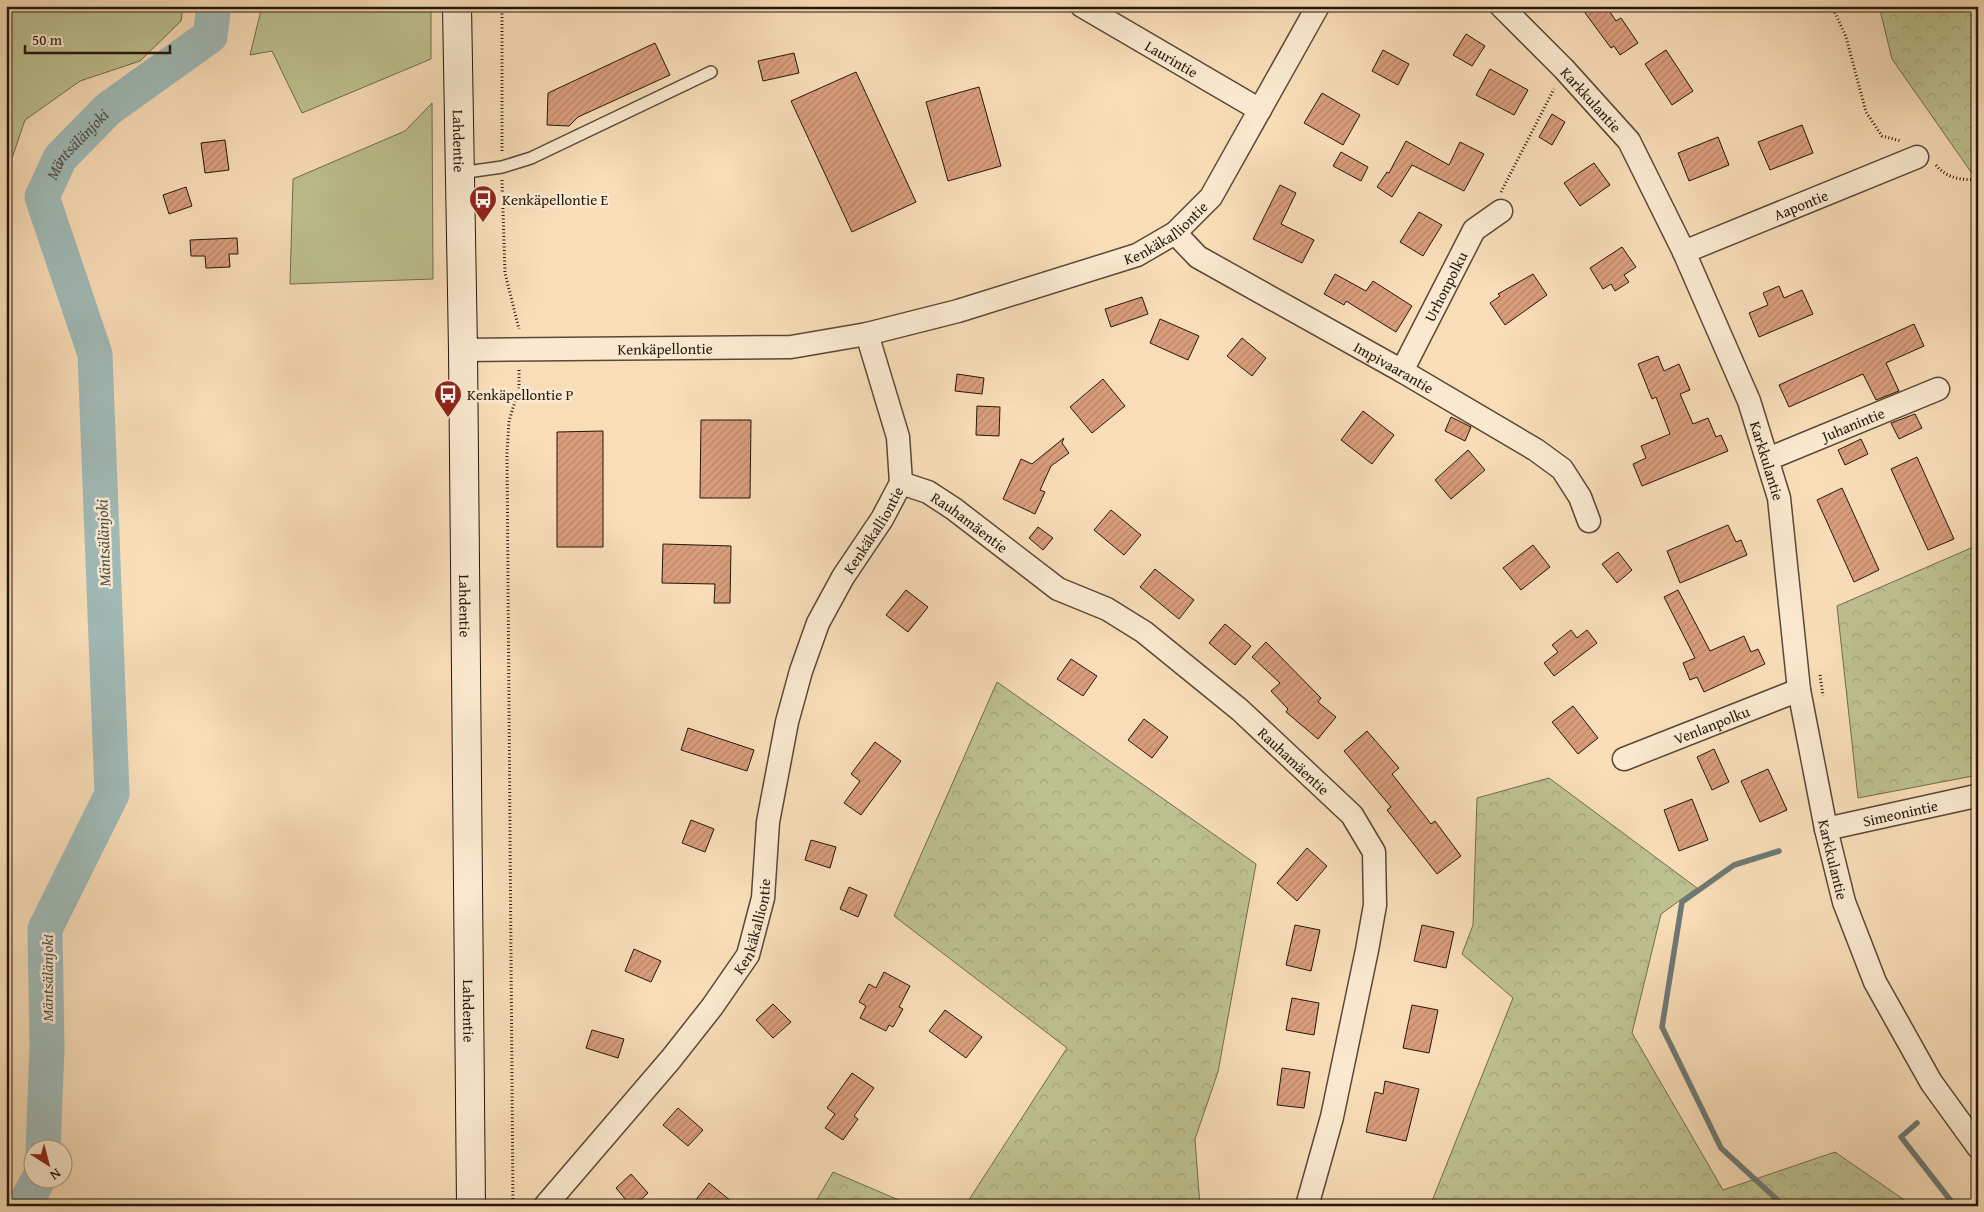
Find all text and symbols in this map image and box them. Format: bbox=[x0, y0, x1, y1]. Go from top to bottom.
scale bar bbox=[25, 22, 170, 54]
text: 50 m bbox=[32, 29, 63, 50]
street label: Laurintie bbox=[1141, 35, 1202, 82]
street label: Karkkulantie bbox=[1556, 62, 1627, 137]
water label: Mäntsälänjoki bbox=[40, 103, 114, 184]
street label: Lahdentie bbox=[448, 109, 470, 173]
bus stop icon: Kenkäpellontie E bbox=[468, 184, 498, 223]
street label: Aapontie bbox=[1770, 184, 1831, 225]
place label: Kenkäpellontie E bbox=[502, 189, 609, 210]
street label: Kenkäkalliontie bbox=[1121, 196, 1212, 269]
street label: Urhonpolku bbox=[1418, 247, 1472, 325]
street label: Impivaarantie bbox=[1350, 336, 1438, 398]
street label: Kenkäpellontie bbox=[617, 337, 713, 359]
bus stop icon: Kenkäpellontie P bbox=[433, 379, 463, 418]
place label: Kenkäpellontie P bbox=[467, 384, 574, 405]
street label: Juhanintie bbox=[1817, 402, 1888, 447]
street label: Karkkulantie bbox=[1745, 418, 1790, 503]
street label: Kenkäkalliontie bbox=[838, 483, 908, 578]
street label: Rauhamäentie bbox=[927, 487, 1013, 557]
water label: Mäntsälänjoki bbox=[89, 499, 117, 587]
street label: Lahdentie bbox=[455, 574, 476, 637]
street label: Venlanpolku bbox=[1670, 700, 1753, 749]
street label: Rauhamäentie bbox=[1254, 722, 1334, 799]
street label: Simeonintie bbox=[1861, 794, 1940, 831]
street label: Karkkulantie bbox=[1814, 818, 1853, 902]
street label: Kenkäkalliontie bbox=[728, 878, 775, 978]
water label: Mäntsälänjoki bbox=[35, 934, 59, 1022]
street label: Lahdentie bbox=[458, 979, 480, 1042]
north arrow bbox=[22, 1140, 72, 1190]
text: N bbox=[45, 1164, 65, 1186]

